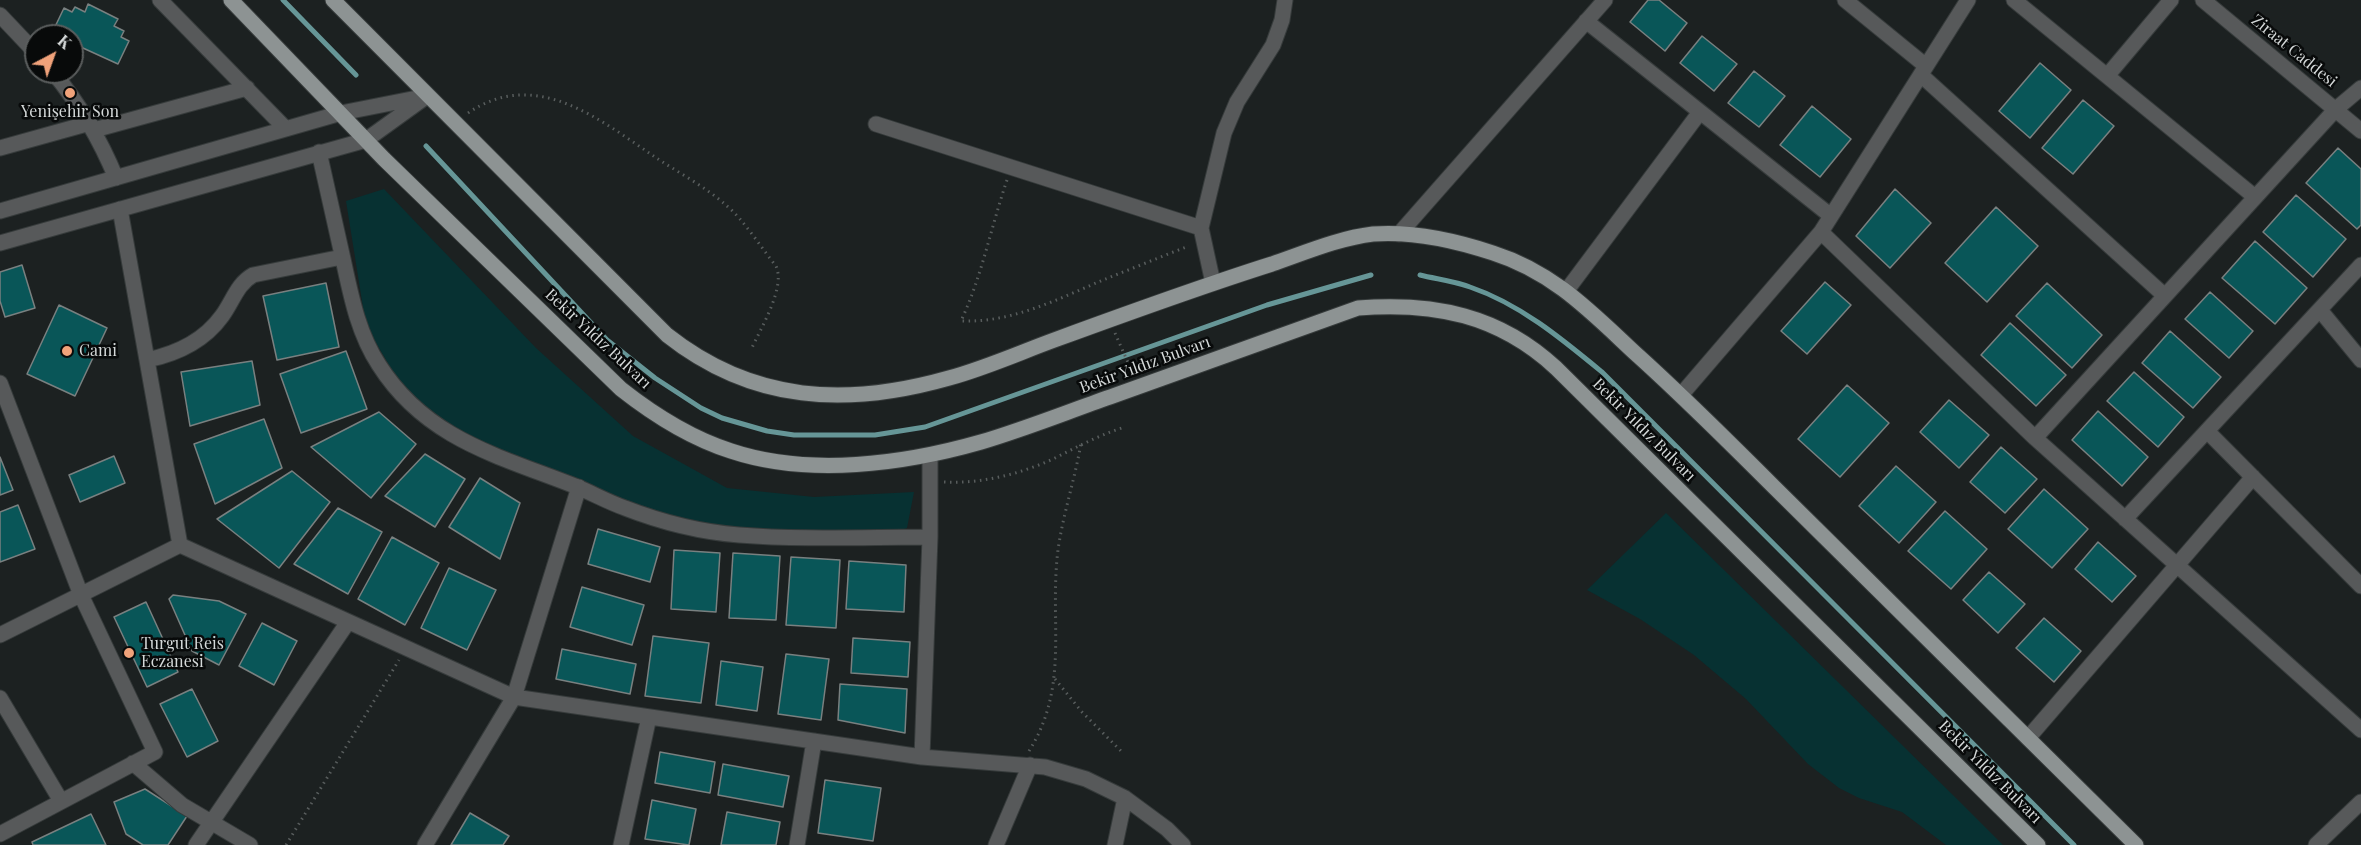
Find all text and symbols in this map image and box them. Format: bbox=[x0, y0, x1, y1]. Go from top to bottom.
street label: Ziraat Caddesi bbox=[2247, 11, 2341, 91]
north arrow bbox=[24, 24, 84, 84]
text: K bbox=[54, 30, 76, 53]
marker: Yenişehir Son bbox=[63, 86, 77, 100]
place label: Yenişehir Son bbox=[21, 102, 119, 122]
street label: Bekir Yıldız Bulvarı bbox=[541, 285, 655, 393]
street label: Bekir Yıldız Bulvarı bbox=[1077, 332, 1213, 398]
place label: Cami bbox=[79, 341, 117, 361]
marker: Cami bbox=[60, 344, 74, 358]
street label: Bekir Yıldız Bulvarı bbox=[1589, 375, 1699, 485]
place label: Turgut Reis Eczanesi bbox=[141, 634, 224, 672]
marker: Turgut Reis Eczanesi bbox=[122, 646, 136, 660]
street label: Bekir Yıldız Bulvarı bbox=[1935, 717, 2045, 827]

